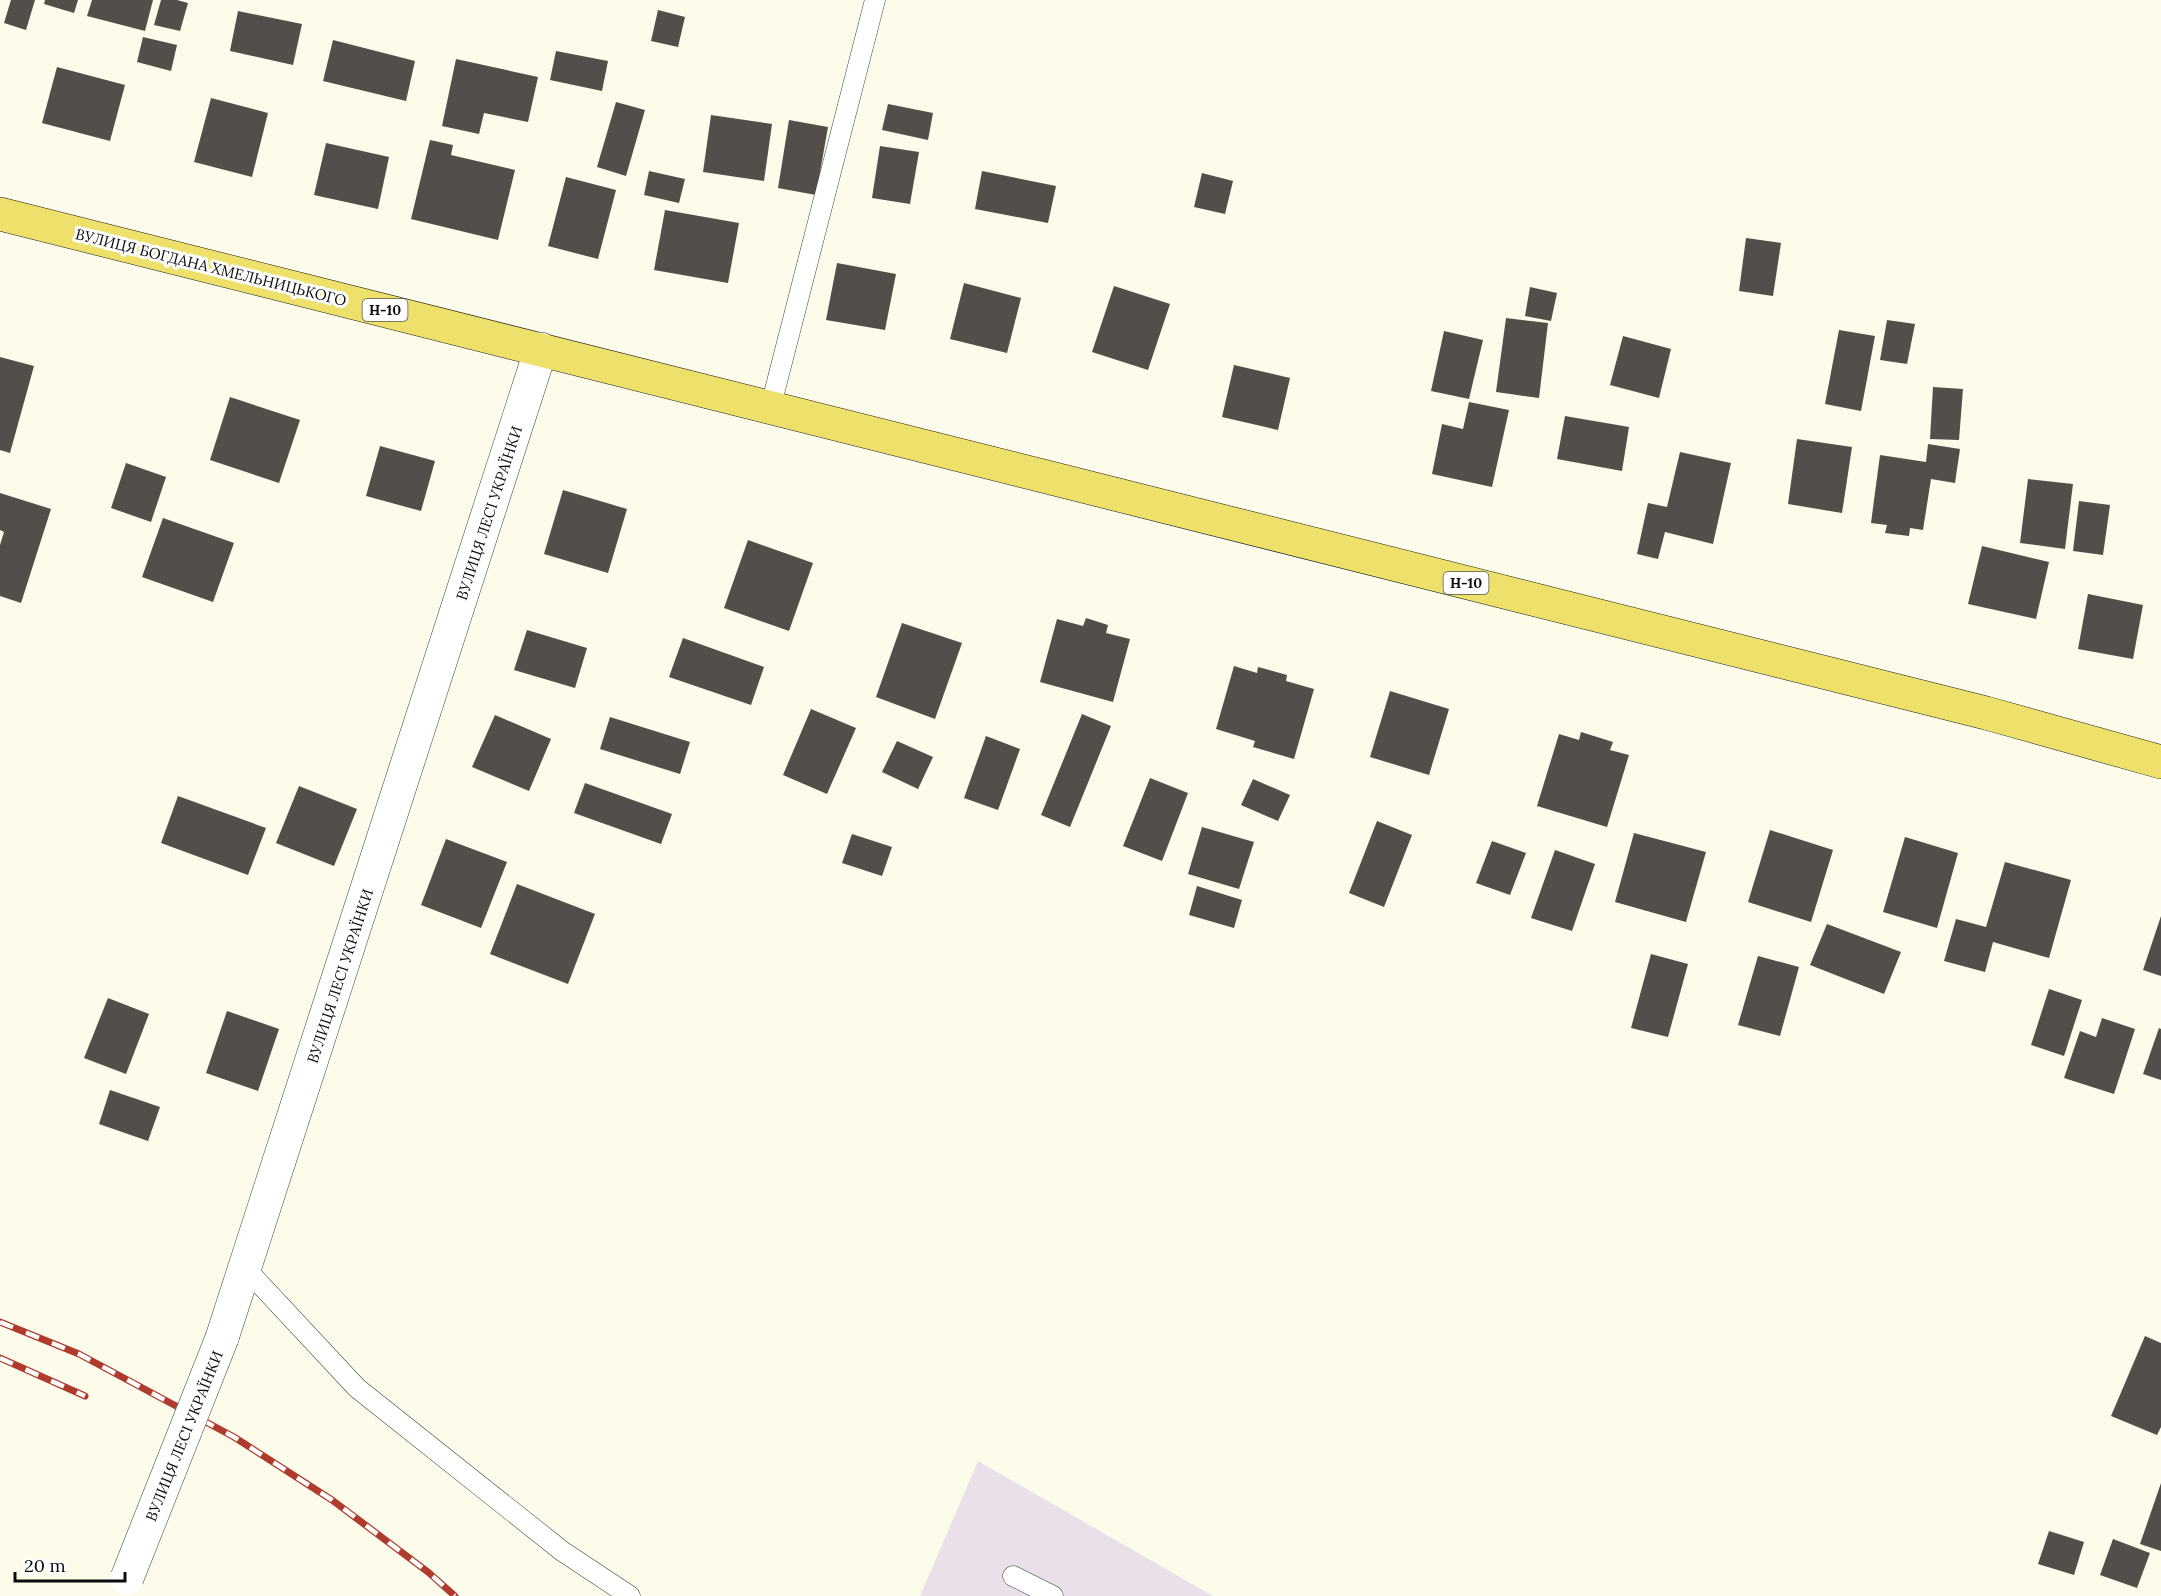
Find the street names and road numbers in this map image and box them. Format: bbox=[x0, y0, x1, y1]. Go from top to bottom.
street label: ВУЛИЦЯ БОГДАНА ХМЕЛЬНИЦЬКОГО bbox=[74, 224, 349, 310]
road number: Н-10 bbox=[362, 299, 408, 321]
street label: ВУЛИЦЯ ЛЕСІ УКРАЇНКИ bbox=[452, 423, 526, 603]
road number: Н-10 bbox=[1444, 572, 1488, 594]
street label: ВУЛИЦЯ ЛЕСІ УКРАЇНКИ bbox=[303, 886, 377, 1066]
street label: ВУЛИЦЯ ЛЕСІ УКРАЇНКИ bbox=[141, 1348, 227, 1524]

